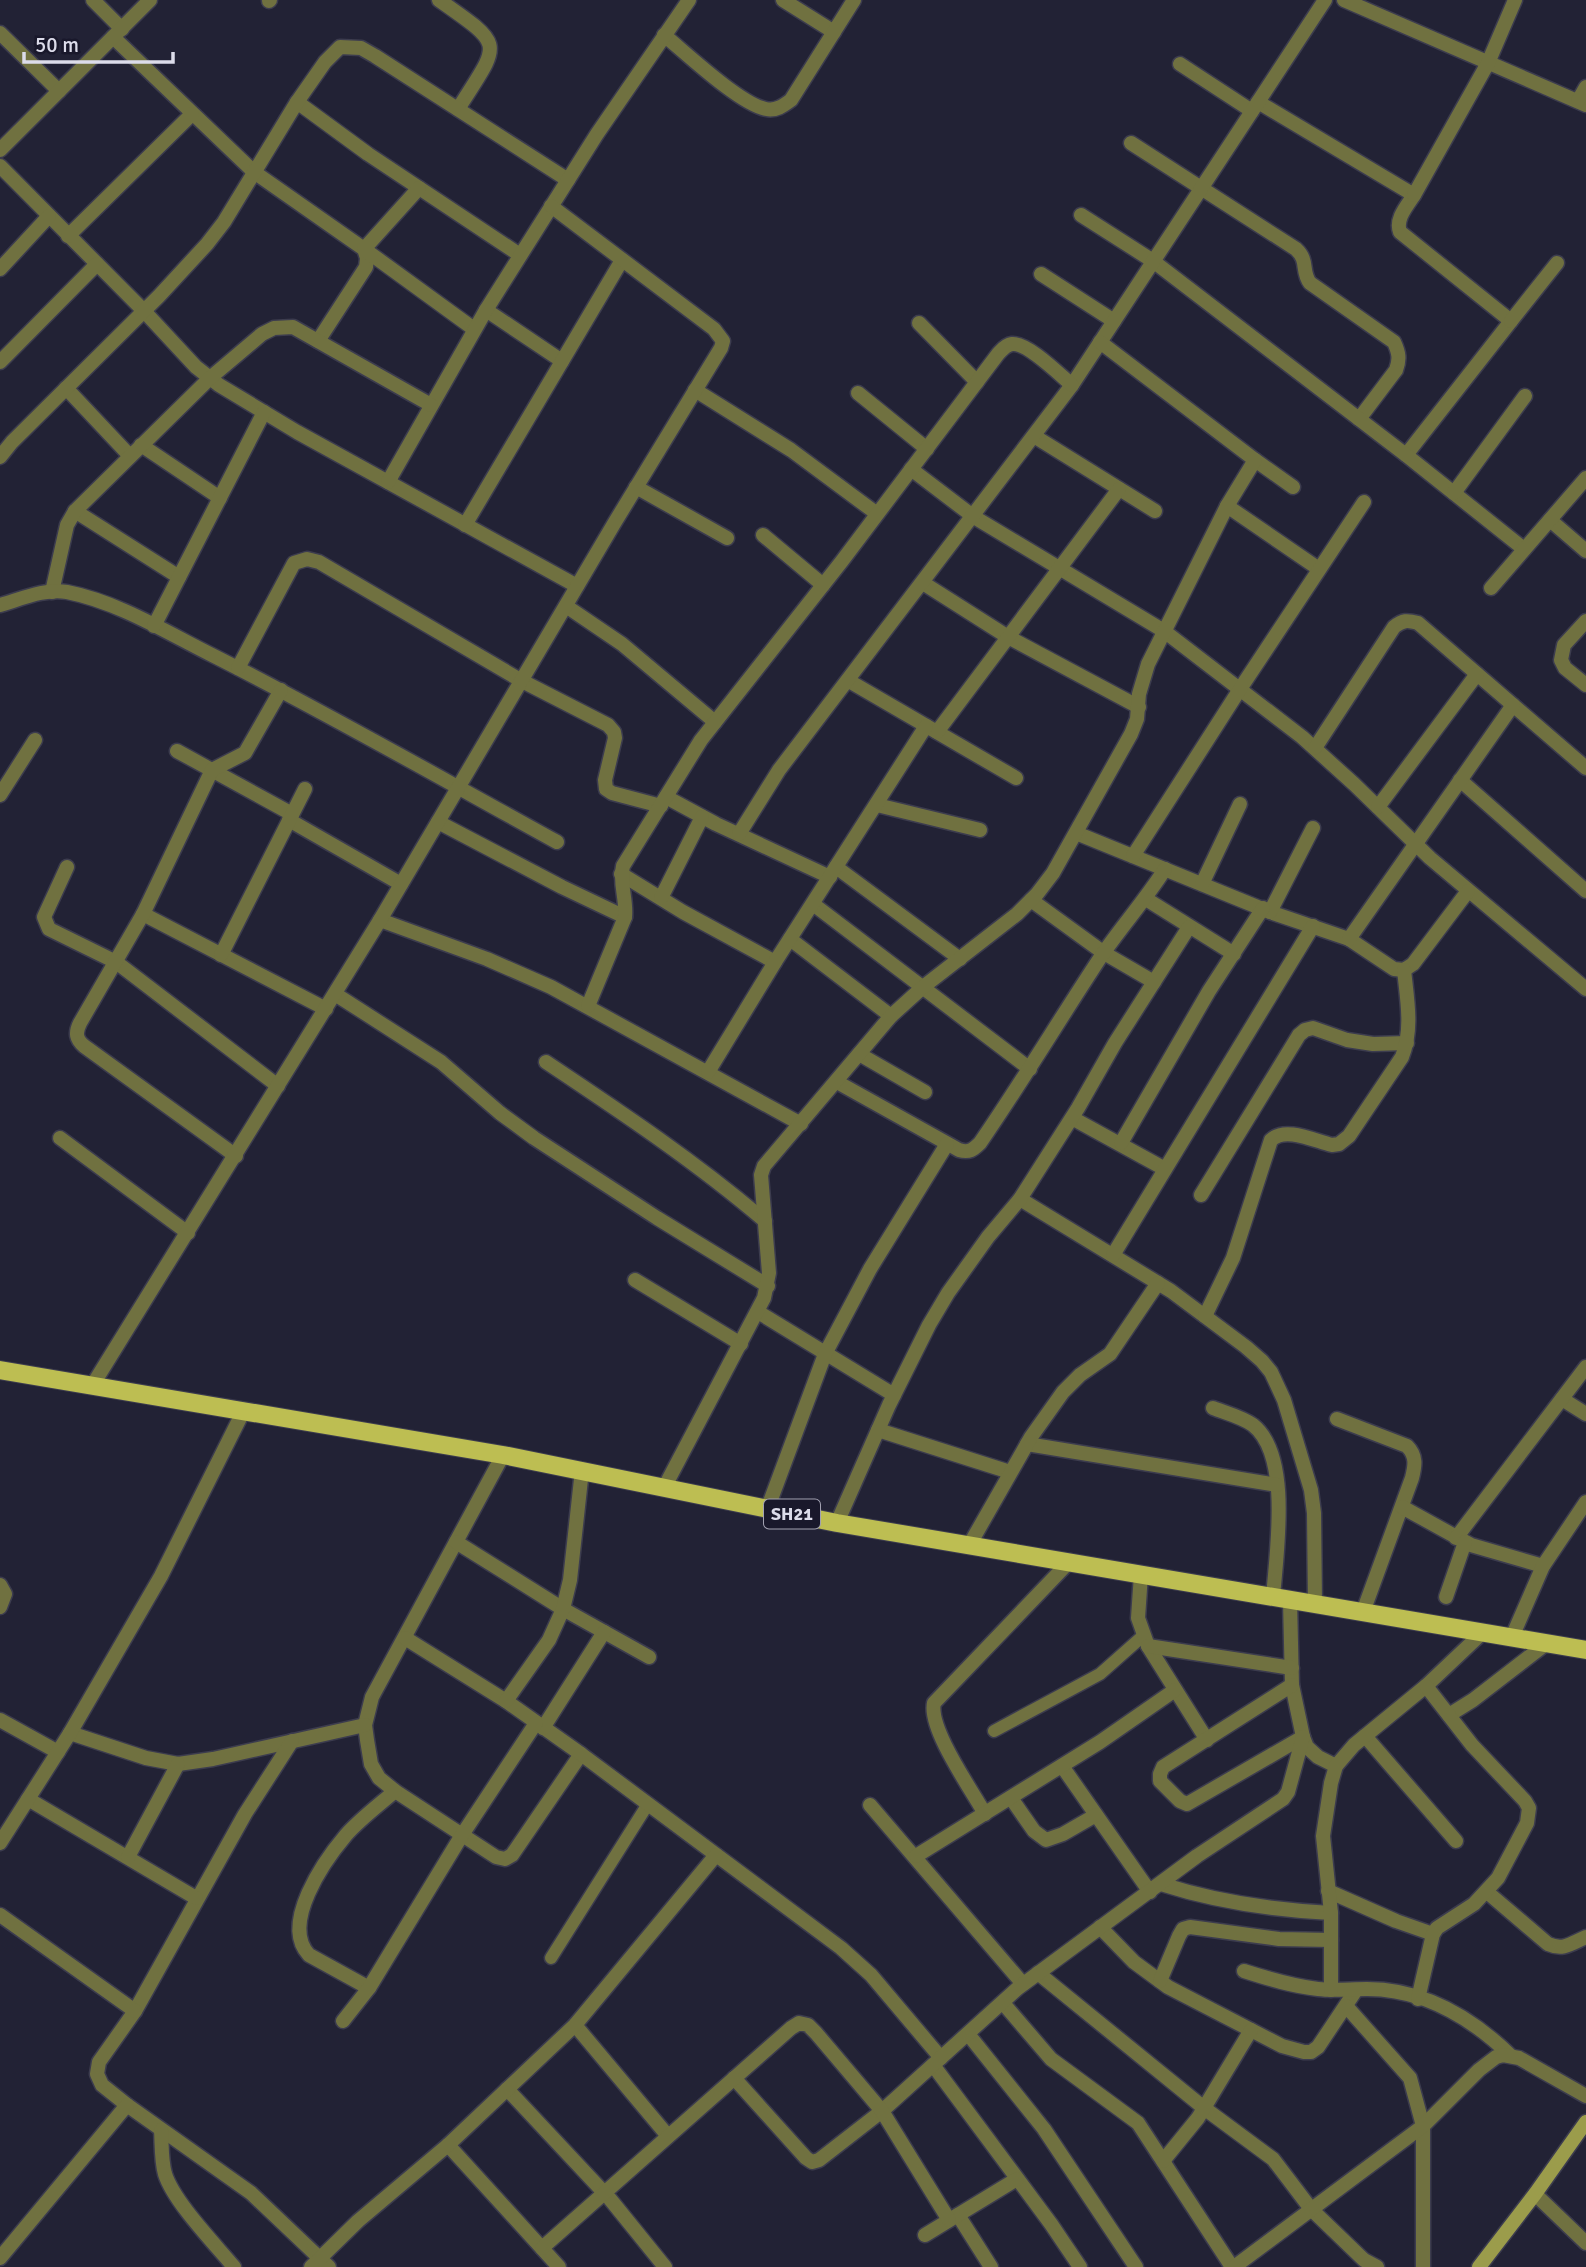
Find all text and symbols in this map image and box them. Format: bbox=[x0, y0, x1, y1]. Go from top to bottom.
scale bar bbox=[24, 21, 173, 65]
text: 50 m bbox=[35, 32, 79, 58]
road number: SH21 bbox=[764, 1499, 820, 1528]

